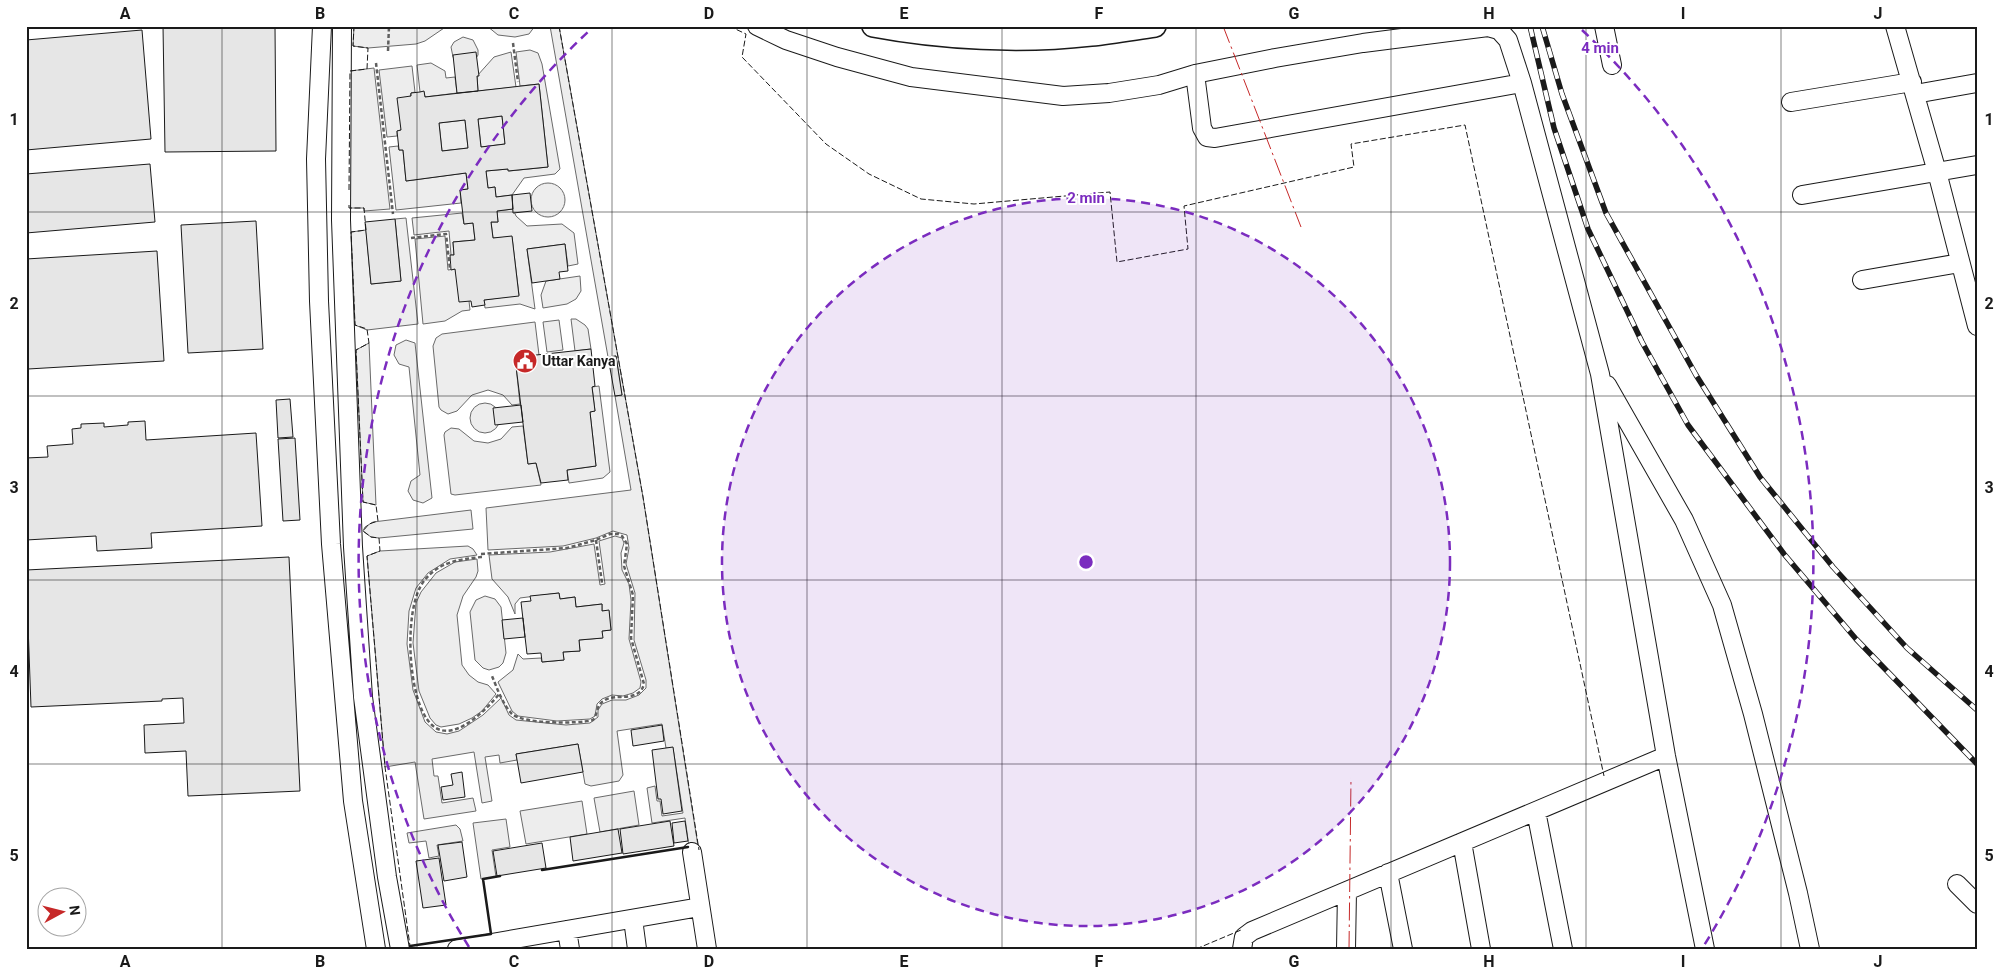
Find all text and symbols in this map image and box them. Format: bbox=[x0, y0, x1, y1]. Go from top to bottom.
text: A bbox=[120, 4, 131, 23]
text: B bbox=[315, 4, 325, 23]
text: C bbox=[509, 4, 519, 23]
text: D bbox=[704, 4, 714, 23]
text: E bbox=[900, 4, 909, 23]
text: F bbox=[1095, 4, 1104, 23]
text: G bbox=[1289, 4, 1300, 23]
text: H bbox=[1483, 4, 1495, 23]
text: I bbox=[1681, 4, 1685, 23]
text: J bbox=[1874, 4, 1882, 23]
text: 4 min bbox=[1581, 39, 1619, 57]
text: 1 bbox=[9, 110, 19, 129]
text: 1 bbox=[1984, 110, 1994, 129]
text: 2 min bbox=[1067, 189, 1105, 207]
text: 2 bbox=[9, 294, 19, 313]
text: 2 bbox=[1984, 294, 1994, 313]
public building icon: Uttar Kanya bbox=[512, 348, 538, 374]
place label: Uttar Kanya bbox=[542, 353, 616, 369]
text: 3 bbox=[9, 478, 19, 497]
text: 3 bbox=[1984, 478, 1994, 497]
centre of rings bbox=[1077, 553, 1095, 571]
text: 4 bbox=[9, 662, 19, 681]
text: 4 bbox=[1984, 662, 1994, 681]
text: 5 bbox=[9, 846, 19, 865]
text: 5 bbox=[1984, 846, 1994, 865]
north arrow bbox=[38, 888, 88, 938]
text: N bbox=[66, 905, 83, 916]
text: A bbox=[120, 952, 131, 971]
text: B bbox=[315, 952, 325, 971]
text: C bbox=[509, 952, 519, 971]
text: D bbox=[704, 952, 714, 971]
text: E bbox=[900, 952, 909, 971]
text: F bbox=[1095, 952, 1104, 971]
text: G bbox=[1289, 952, 1300, 971]
text: H bbox=[1483, 952, 1495, 971]
text: I bbox=[1681, 952, 1685, 971]
text: J bbox=[1874, 952, 1882, 971]

